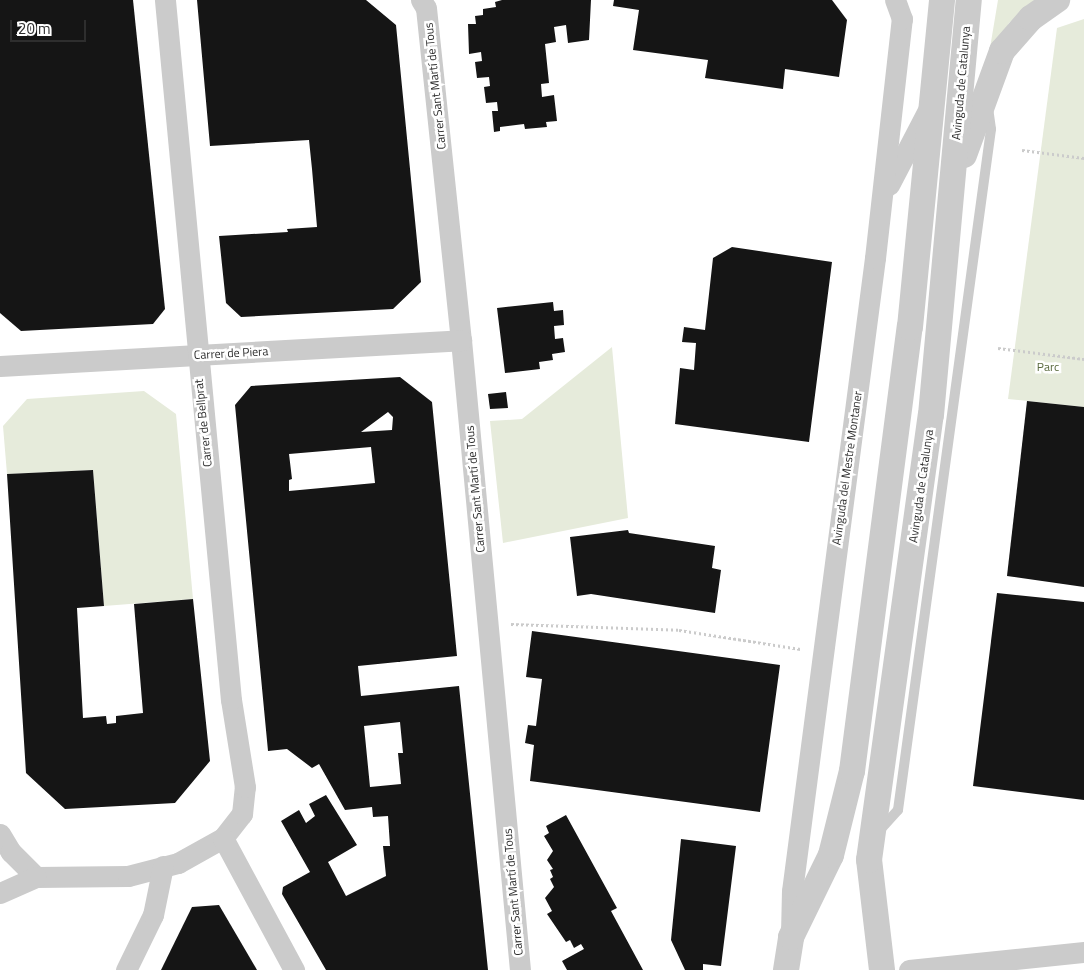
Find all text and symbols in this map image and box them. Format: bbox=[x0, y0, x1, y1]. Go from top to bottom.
scale bar bbox=[12, 10, 89, 42]
text: 20 m bbox=[18, 17, 51, 40]
street label: Carrer Sant Martí de Tous bbox=[421, 22, 449, 150]
street label: Avinguda de Catalunya bbox=[949, 25, 973, 141]
street label: Carrer de Piera bbox=[193, 344, 269, 362]
park label: Parc bbox=[1037, 360, 1059, 374]
street label: Carrer de Bellprat bbox=[191, 378, 215, 468]
street label: Avinguda del Mestre Montaner bbox=[829, 390, 865, 546]
street label: Carrer Sant Martí de Tous bbox=[462, 425, 488, 553]
street label: Avinguda de Catalunya bbox=[906, 428, 936, 544]
street label: Carrer Sant Martí de Tous bbox=[500, 828, 526, 956]

